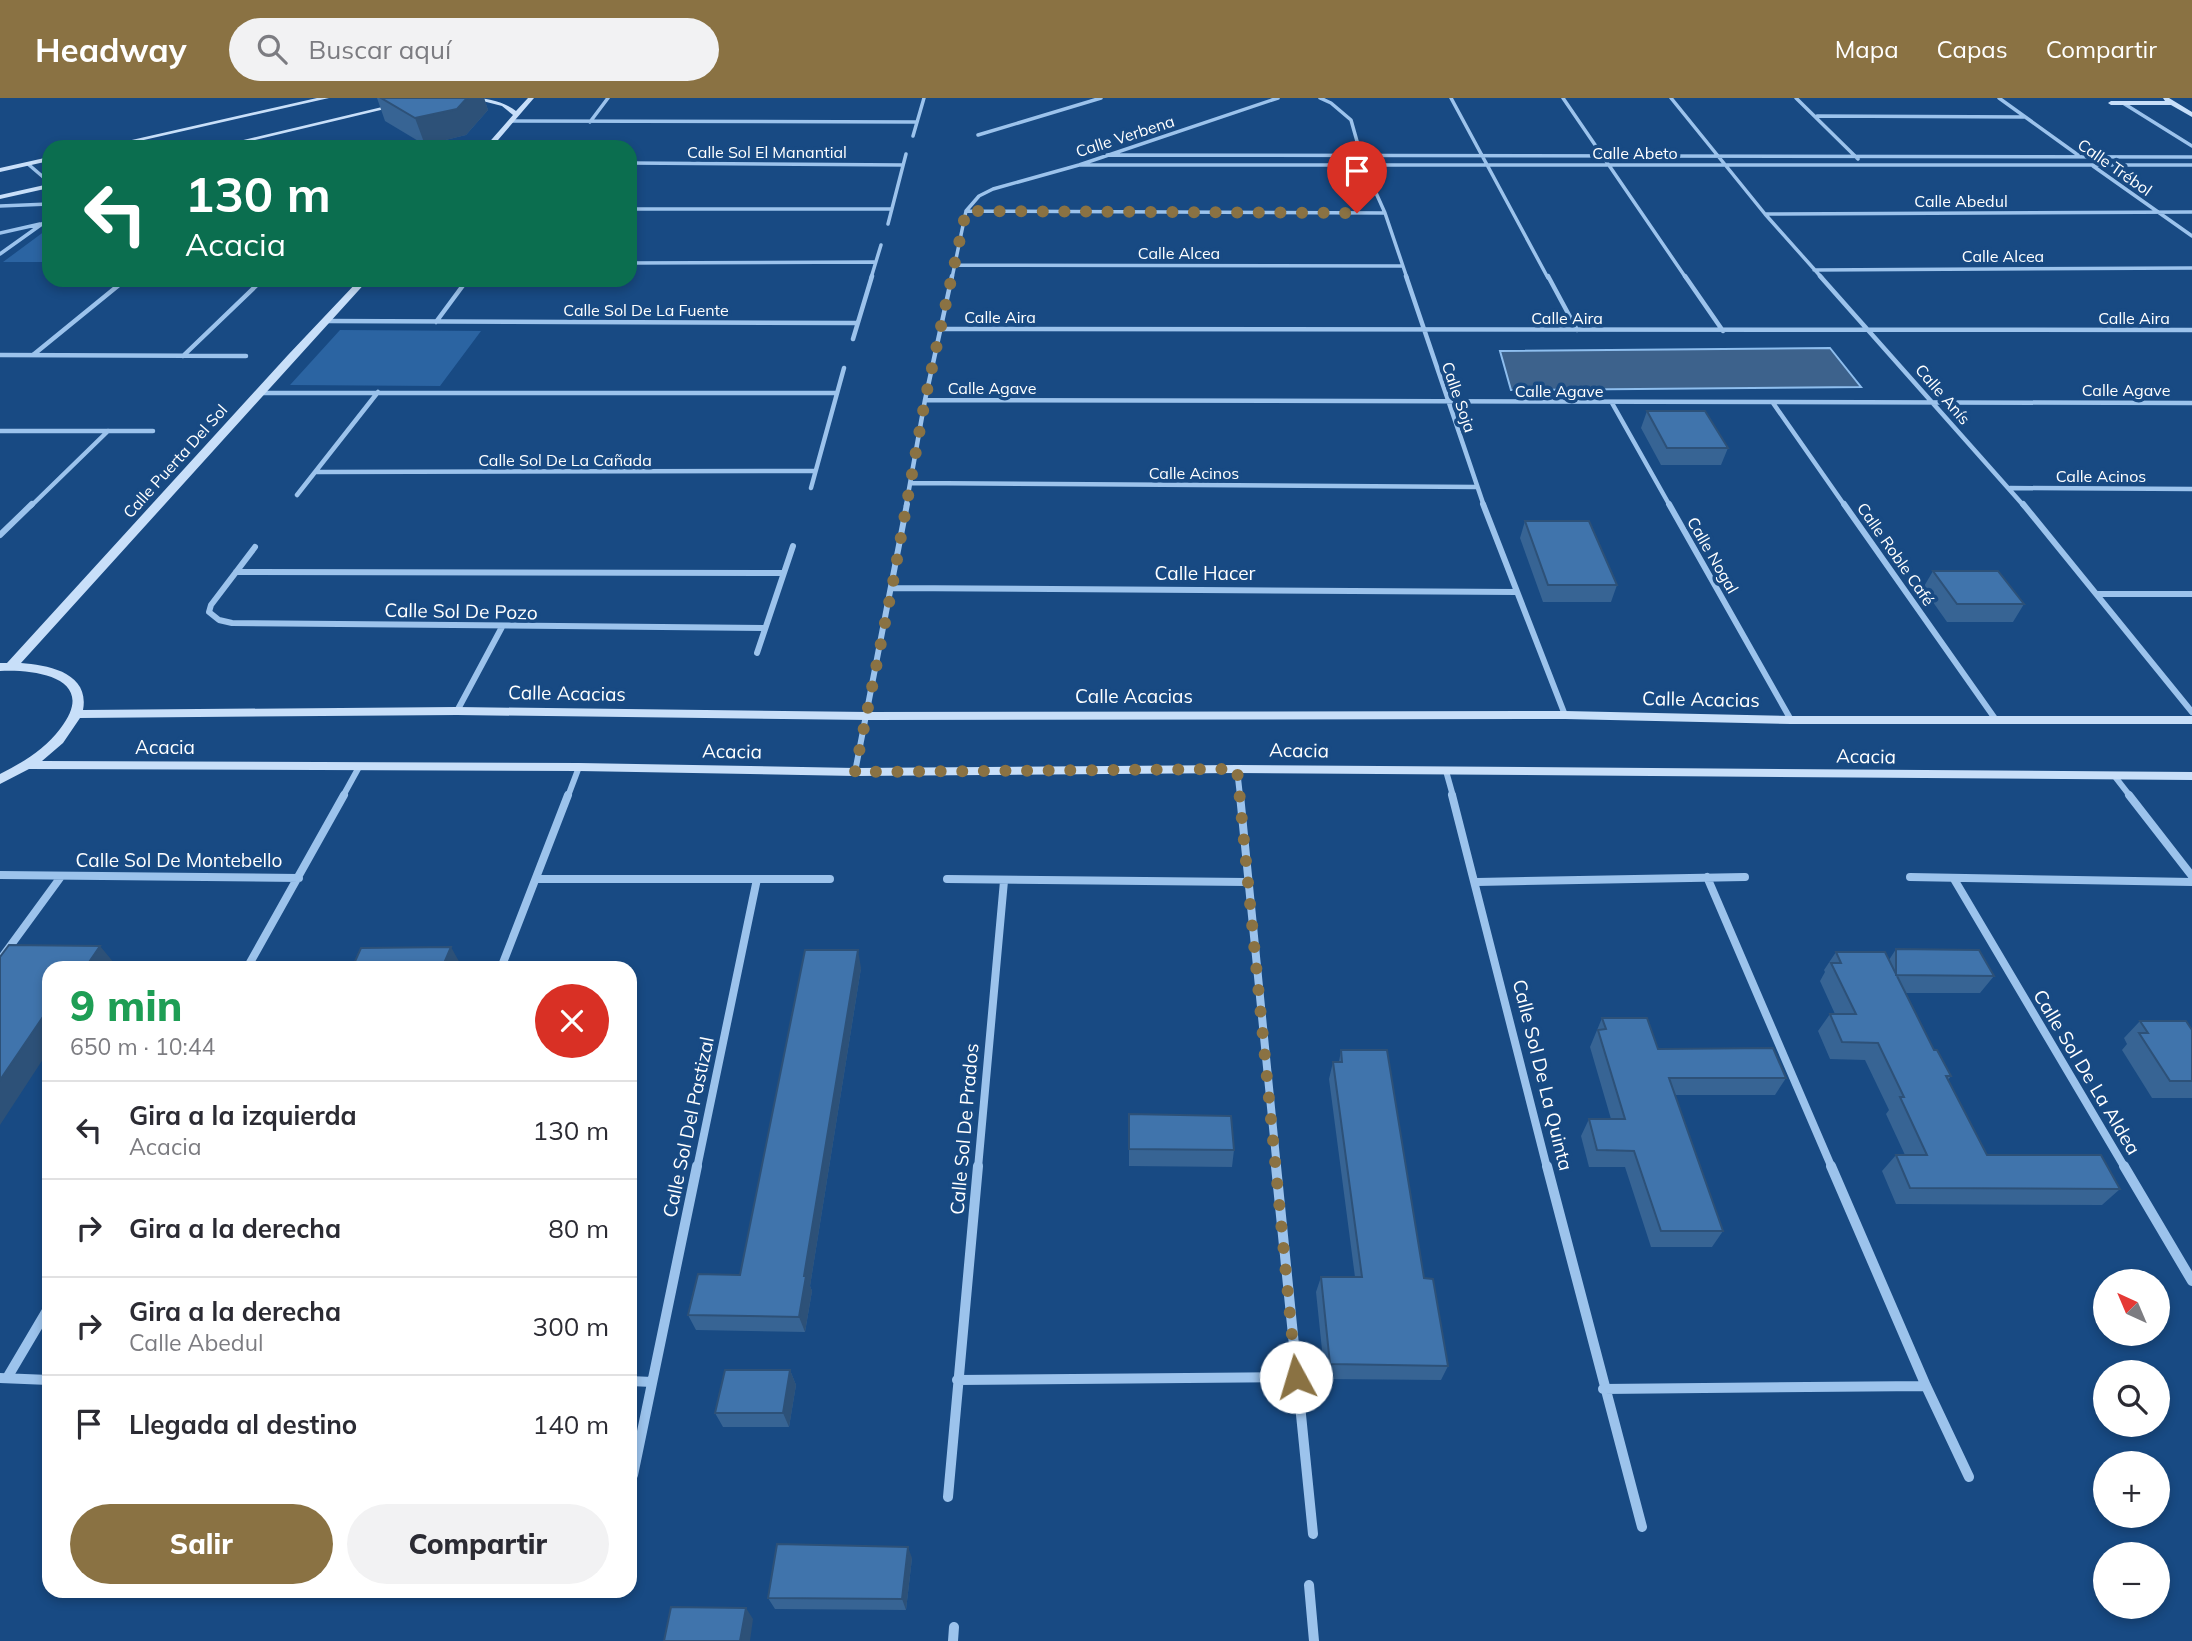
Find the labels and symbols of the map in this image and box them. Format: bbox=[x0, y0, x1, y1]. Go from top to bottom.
street label: Calle Verbena bbox=[1073, 111, 1177, 161]
street label: Calle Trébol bbox=[2074, 134, 2156, 200]
pin bbox=[1327, 141, 1387, 213]
street label: Calle Sol El Manantial bbox=[687, 142, 847, 162]
street label: Calle Abeto bbox=[1592, 143, 1678, 163]
street label: Calle Abedul bbox=[1914, 191, 2008, 211]
street label: Calle Alcea bbox=[1138, 243, 1220, 263]
street label: Calle Alcea bbox=[1962, 246, 2044, 266]
street label: Calle Sol De La Fuente bbox=[563, 300, 729, 320]
street label: Calle Aira bbox=[964, 307, 1036, 327]
street label: Calle Aira bbox=[1531, 308, 1603, 328]
street label: Calle Aira bbox=[2098, 308, 2170, 328]
street label: Calle Soja bbox=[1438, 359, 1480, 435]
street label: Calle Anís bbox=[1911, 360, 1975, 428]
street label: Calle Agave bbox=[948, 378, 1036, 398]
street label: Calle Agave bbox=[2082, 380, 2170, 400]
street label: Calle Agave bbox=[1515, 381, 1603, 401]
street label: Calle Puerta Del Sol bbox=[119, 400, 231, 522]
street label: Calle Sol De La Cañada bbox=[478, 450, 652, 470]
street label: Calle Acinos bbox=[1149, 463, 1239, 483]
street label: Calle Acinos bbox=[2056, 466, 2146, 486]
street label: Calle Roble Café bbox=[1853, 499, 1939, 609]
street label: Calle Nogal bbox=[1683, 513, 1743, 597]
street label: Calle Hacer bbox=[1155, 561, 1256, 585]
street label: Calle Sol De Pozo bbox=[384, 598, 538, 624]
street label: Calle Acacias bbox=[508, 680, 626, 706]
street label: Calle Acacias bbox=[1075, 684, 1193, 708]
street label: Calle Acacias bbox=[1642, 686, 1760, 712]
street label: Acacia bbox=[135, 735, 195, 759]
street label: Acacia bbox=[1269, 737, 1329, 763]
street label: Acacia bbox=[702, 738, 762, 764]
street label: Acacia bbox=[1836, 743, 1896, 769]
street label: Calle Sol De Montebello bbox=[76, 848, 282, 872]
street label: Calle Sol De La Quinta bbox=[1508, 977, 1578, 1173]
street label: Calle Sol De La Aldea bbox=[2028, 985, 2146, 1159]
street label: Calle Sol Del Pastizal bbox=[657, 1034, 719, 1220]
street label: Calle Sol De Prados bbox=[945, 1042, 983, 1216]
north arrow bbox=[2093, 1269, 2170, 1346]
position arrow bbox=[1259, 1340, 1333, 1414]

